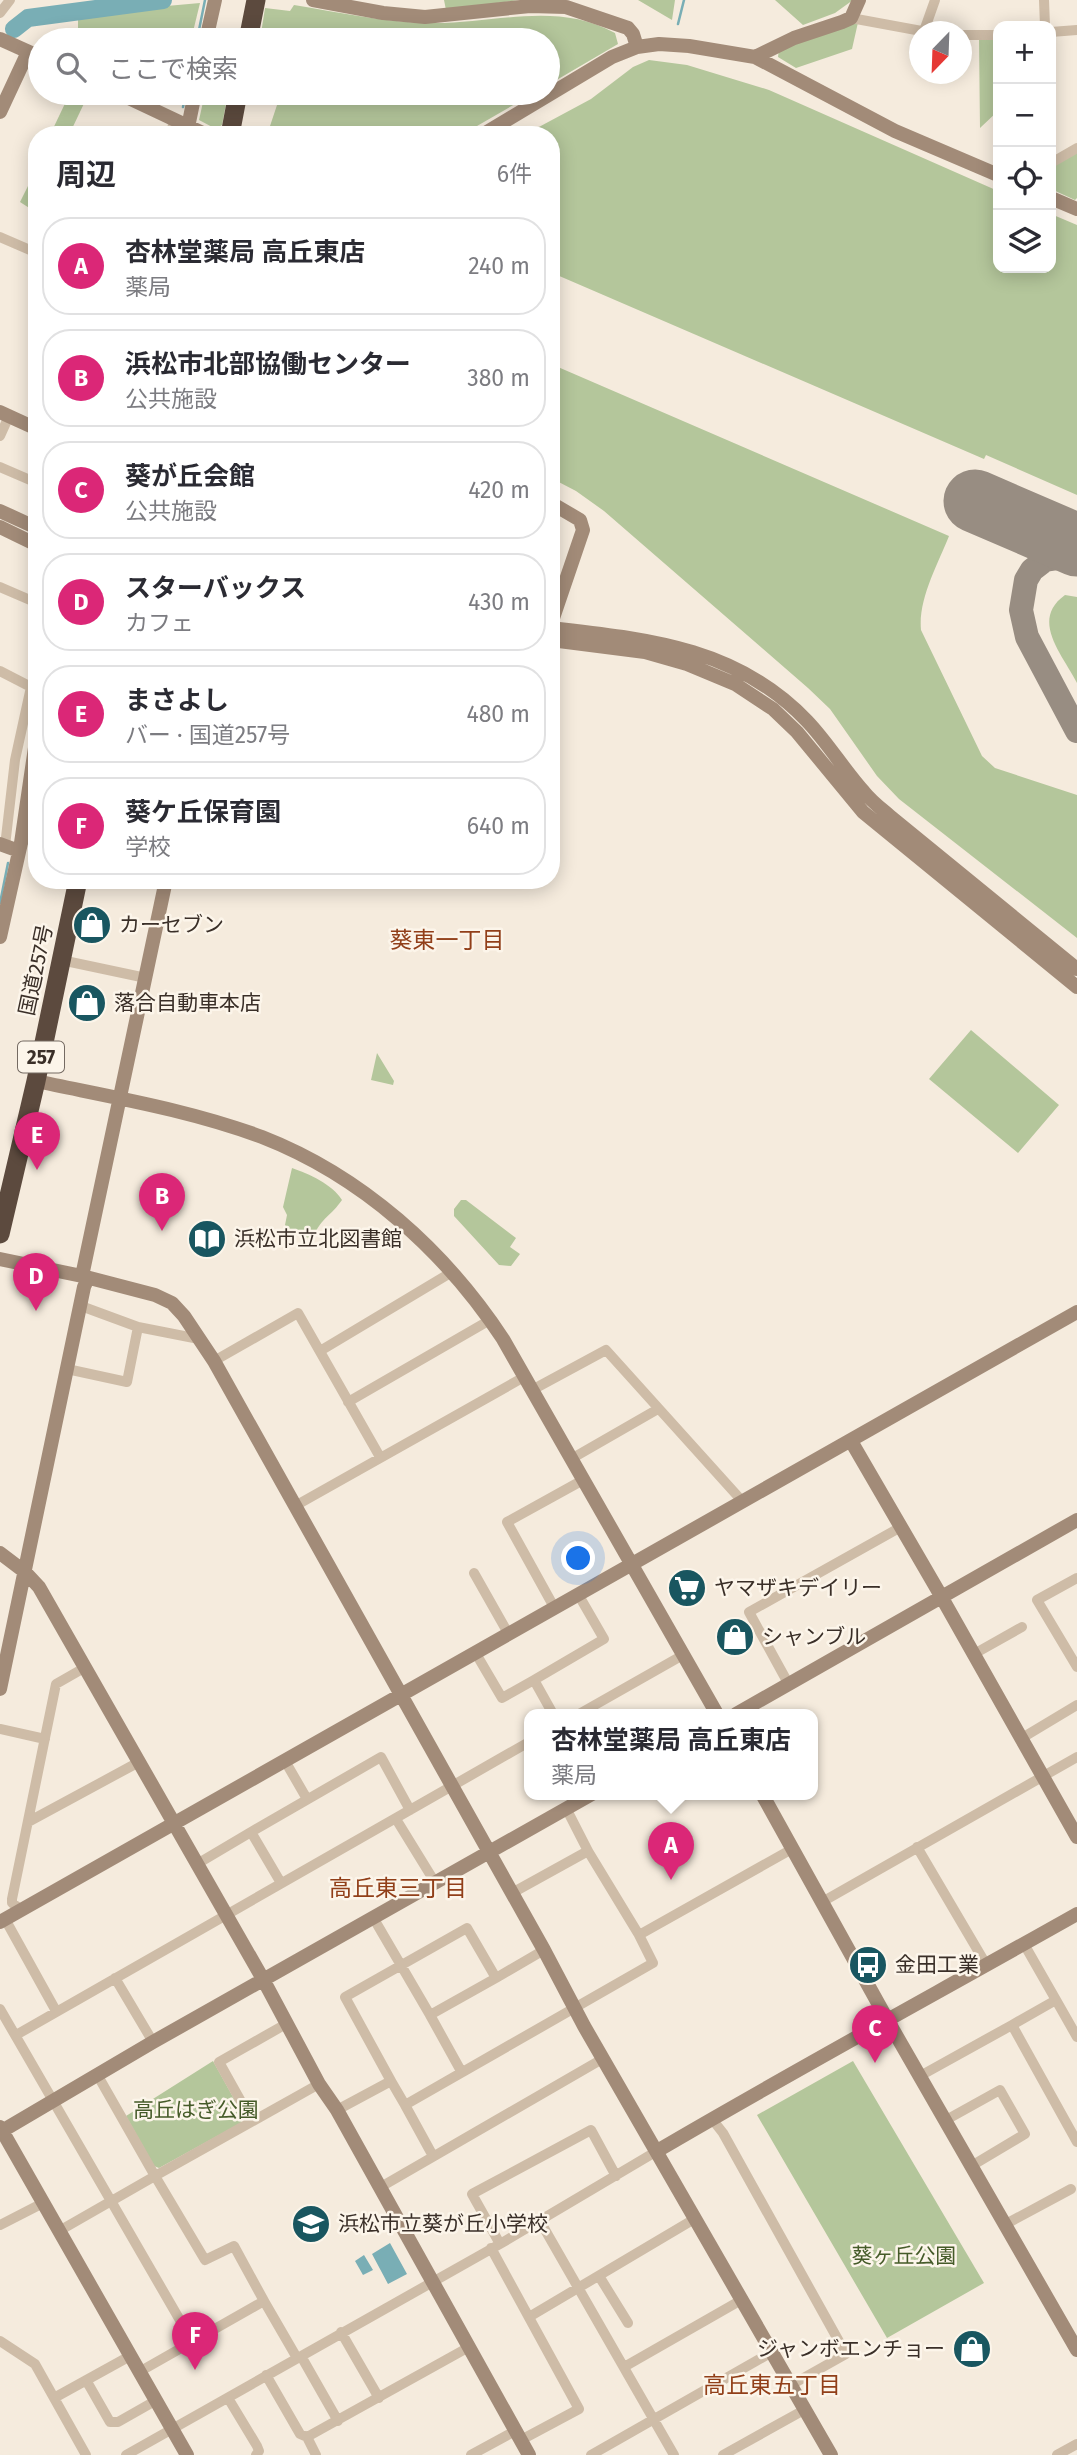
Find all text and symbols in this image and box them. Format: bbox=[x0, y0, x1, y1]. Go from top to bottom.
north arrow bbox=[909, 21, 972, 84]
map controls bbox=[993, 21, 1056, 273]
button: + bbox=[993, 21, 1056, 84]
search box bbox=[28, 28, 560, 105]
icon: search bbox=[52, 48, 90, 86]
text: ここで検索 bbox=[108, 54, 238, 85]
button: − bbox=[993, 84, 1056, 147]
button: locate bbox=[993, 147, 1056, 210]
text: 周辺 bbox=[56, 157, 116, 193]
text: 6件 bbox=[497, 160, 532, 188]
button: layers bbox=[993, 210, 1056, 273]
text: 杏林堂薬局 高丘東店 bbox=[125, 237, 365, 268]
text: A bbox=[74, 252, 88, 280]
text: 240 m bbox=[468, 252, 530, 280]
text: 薬局 bbox=[125, 273, 171, 301]
text: 浜松市北部協働センター bbox=[125, 349, 411, 380]
text: B bbox=[74, 364, 88, 392]
text: 380 m bbox=[467, 364, 530, 392]
text: 公共施設 bbox=[125, 385, 217, 413]
text: 葵が丘会館 bbox=[125, 461, 255, 492]
text: C bbox=[74, 476, 88, 504]
text: 420 m bbox=[468, 476, 530, 504]
text: 公共施設 bbox=[125, 497, 217, 525]
text: スターバックス bbox=[125, 573, 306, 604]
text: D bbox=[74, 588, 88, 616]
text: 430 m bbox=[468, 588, 530, 616]
text: カフェ bbox=[125, 609, 194, 637]
text: まさよし bbox=[125, 685, 229, 716]
text: E bbox=[75, 700, 87, 728]
text: 480 m bbox=[466, 700, 530, 728]
text: バー · 国道257号 bbox=[125, 721, 290, 749]
text: 葵ケ丘保育園 bbox=[125, 797, 281, 828]
text: F bbox=[75, 812, 87, 840]
text: 640 m bbox=[467, 812, 530, 840]
text: 学校 bbox=[125, 833, 171, 861]
shop icon: カーセブン bbox=[71, 904, 113, 946]
place label: カーセブン bbox=[119, 912, 224, 938]
street label: 国道257号 bbox=[14, 922, 58, 1018]
district label: 葵東一丁目 bbox=[390, 926, 505, 954]
shop icon: 落合自動車本店 bbox=[66, 982, 108, 1024]
place label: 落合自動車本店 bbox=[114, 990, 261, 1016]
road number: 257 bbox=[18, 1042, 64, 1072]
pin: E bbox=[14, 1112, 60, 1170]
pin: B bbox=[139, 1173, 185, 1231]
library icon: 浜松市立北図書館 bbox=[186, 1218, 228, 1260]
place label: 浜松市立北図書館 bbox=[234, 1226, 402, 1252]
pin: D bbox=[13, 1253, 59, 1311]
your location bbox=[561, 1541, 595, 1575]
supermarket icon: ヤマザキデイリー bbox=[666, 1567, 708, 1609]
place label: ヤマザキデイリー bbox=[714, 1575, 882, 1601]
shop icon: シャンブル bbox=[714, 1616, 756, 1658]
place label: シャンブル bbox=[762, 1624, 866, 1650]
popup bbox=[524, 1709, 818, 1800]
text: 杏林堂薬局 高丘東店 bbox=[551, 1725, 791, 1756]
text: 薬局 bbox=[551, 1761, 597, 1789]
pin: A bbox=[648, 1822, 694, 1880]
district label: 高丘東三丁目 bbox=[329, 1874, 467, 1902]
bus stop icon: 金田工業 bbox=[847, 1944, 889, 1986]
place label: 金田工業 bbox=[895, 1952, 979, 1978]
pin: C bbox=[852, 2005, 898, 2063]
park label: 高丘はぎ公園 bbox=[133, 2097, 259, 2123]
school or university icon: 浜松市立葵が丘小学校 bbox=[290, 2203, 332, 2245]
place label: 浜松市立葵が丘小学校 bbox=[338, 2211, 548, 2237]
park label: 葵ヶ丘公園 bbox=[852, 2243, 957, 2269]
pin: F bbox=[172, 2312, 218, 2370]
shop icon: ジャンボエンチョー bbox=[951, 2328, 993, 2370]
place label: ジャンボエンチョー bbox=[757, 2336, 945, 2362]
district label: 高丘東五丁目 bbox=[703, 2371, 841, 2399]

